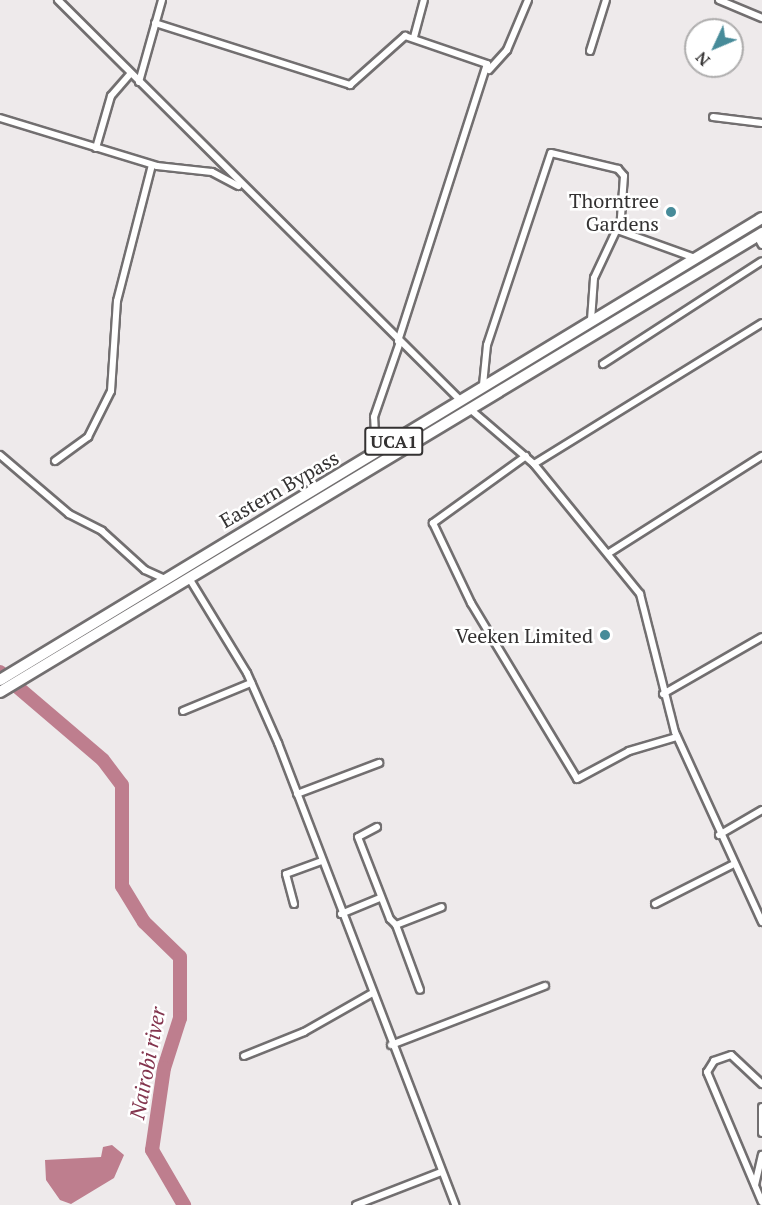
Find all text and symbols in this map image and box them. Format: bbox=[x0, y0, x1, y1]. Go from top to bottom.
north arrow bbox=[684, 18, 744, 78]
text: N bbox=[690, 47, 715, 71]
place label: Thorntree Gardens bbox=[569, 189, 659, 236]
marker: Thorntree Gardens bbox=[664, 205, 678, 219]
road number: UCA1 bbox=[364, 426, 424, 456]
street label: Eastern Bypass bbox=[215, 445, 343, 533]
place label: Veeken Limited bbox=[455, 623, 593, 647]
marker: Veeken Limited bbox=[598, 628, 612, 642]
water label: Nairobi river bbox=[124, 1005, 170, 1121]

